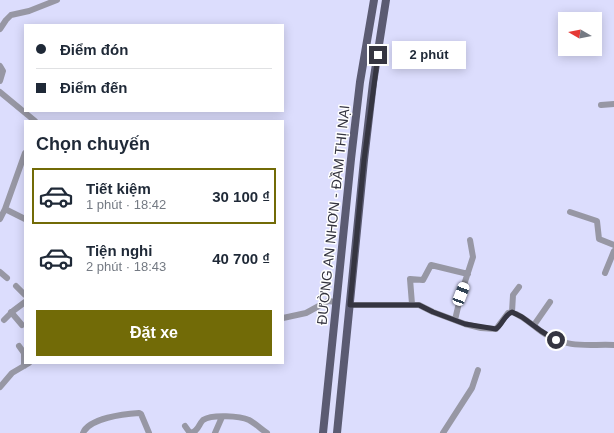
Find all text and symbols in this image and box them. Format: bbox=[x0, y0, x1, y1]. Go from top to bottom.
north arrow bbox=[558, 12, 602, 56]
map controls bbox=[558, 12, 602, 56]
text: Điểm đón bbox=[60, 41, 128, 58]
callout: 2 phút bbox=[392, 41, 466, 69]
route end bbox=[369, 46, 387, 64]
text: 2 phút bbox=[410, 47, 449, 62]
text: Điểm đến bbox=[60, 79, 128, 96]
street label: ĐƯỜNG AN NHƠN - ĐẦM THỊ NẠI bbox=[314, 104, 352, 326]
text: Chọn chuyến bbox=[36, 134, 150, 154]
icon: car bbox=[38, 178, 74, 214]
text: Tiết kiệm bbox=[86, 180, 151, 197]
text: 30 100 ₫ bbox=[212, 188, 270, 205]
text: 1 phút · 18:42 bbox=[86, 197, 166, 212]
icon: car bbox=[38, 240, 74, 276]
text: Tiện nghi bbox=[86, 242, 152, 259]
text: 40 700 ₫ bbox=[212, 250, 270, 267]
text: 2 phút · 18:43 bbox=[86, 259, 166, 274]
car bbox=[451, 281, 471, 307]
button: Đặt xe bbox=[36, 310, 272, 356]
route start bbox=[547, 331, 565, 349]

